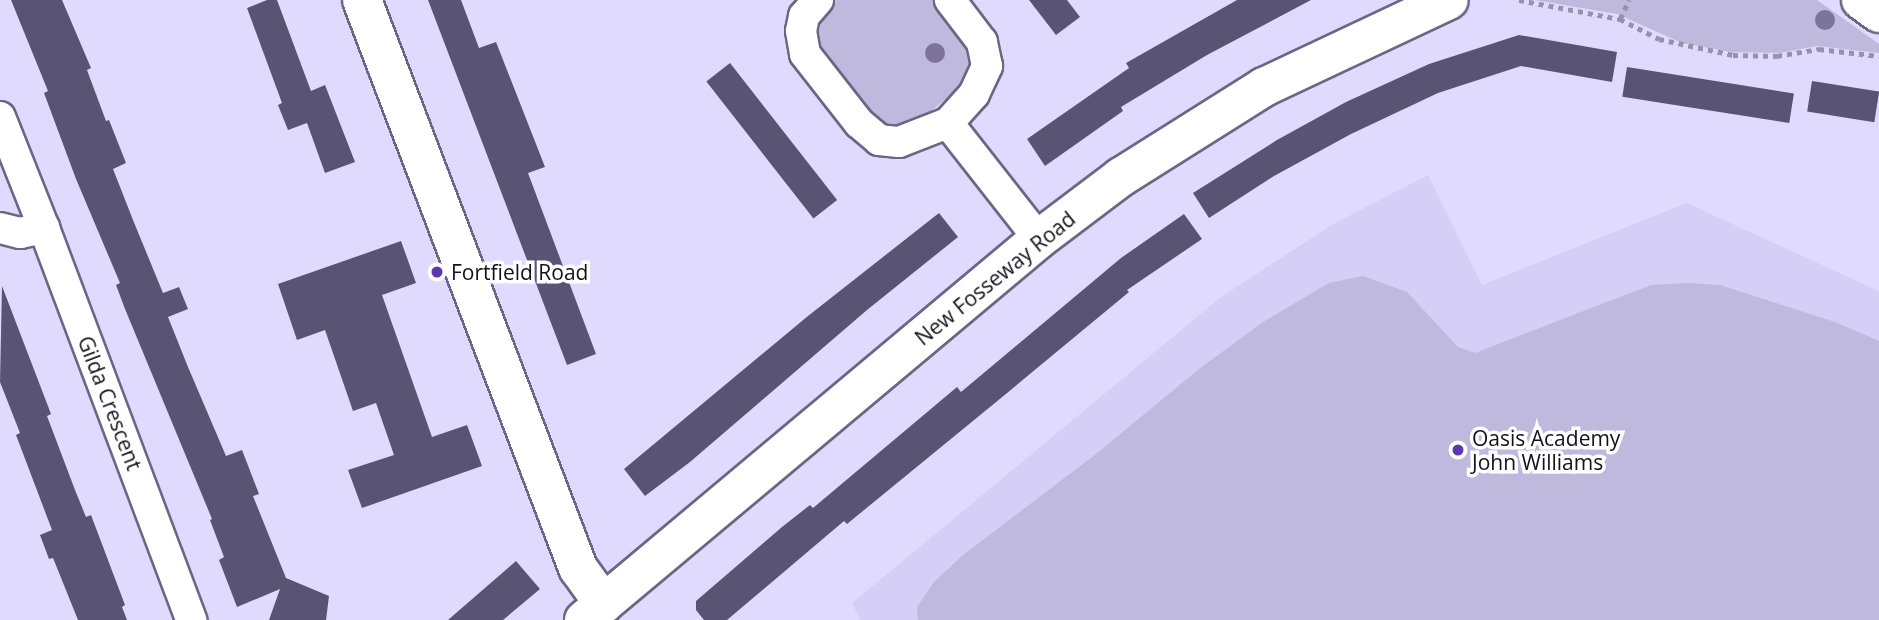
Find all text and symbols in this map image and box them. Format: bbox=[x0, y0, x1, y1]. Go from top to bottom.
street label: New Fosseway Road bbox=[910, 206, 1080, 350]
place label: Fortfield Road bbox=[451, 259, 588, 285]
marker: Fortfield Road bbox=[429, 264, 445, 280]
street label: Gilda Crescent bbox=[73, 332, 147, 474]
place label: Oasis Academy John Williams bbox=[1472, 425, 1620, 475]
marker: Oasis Academy John Williams bbox=[1450, 442, 1466, 458]

